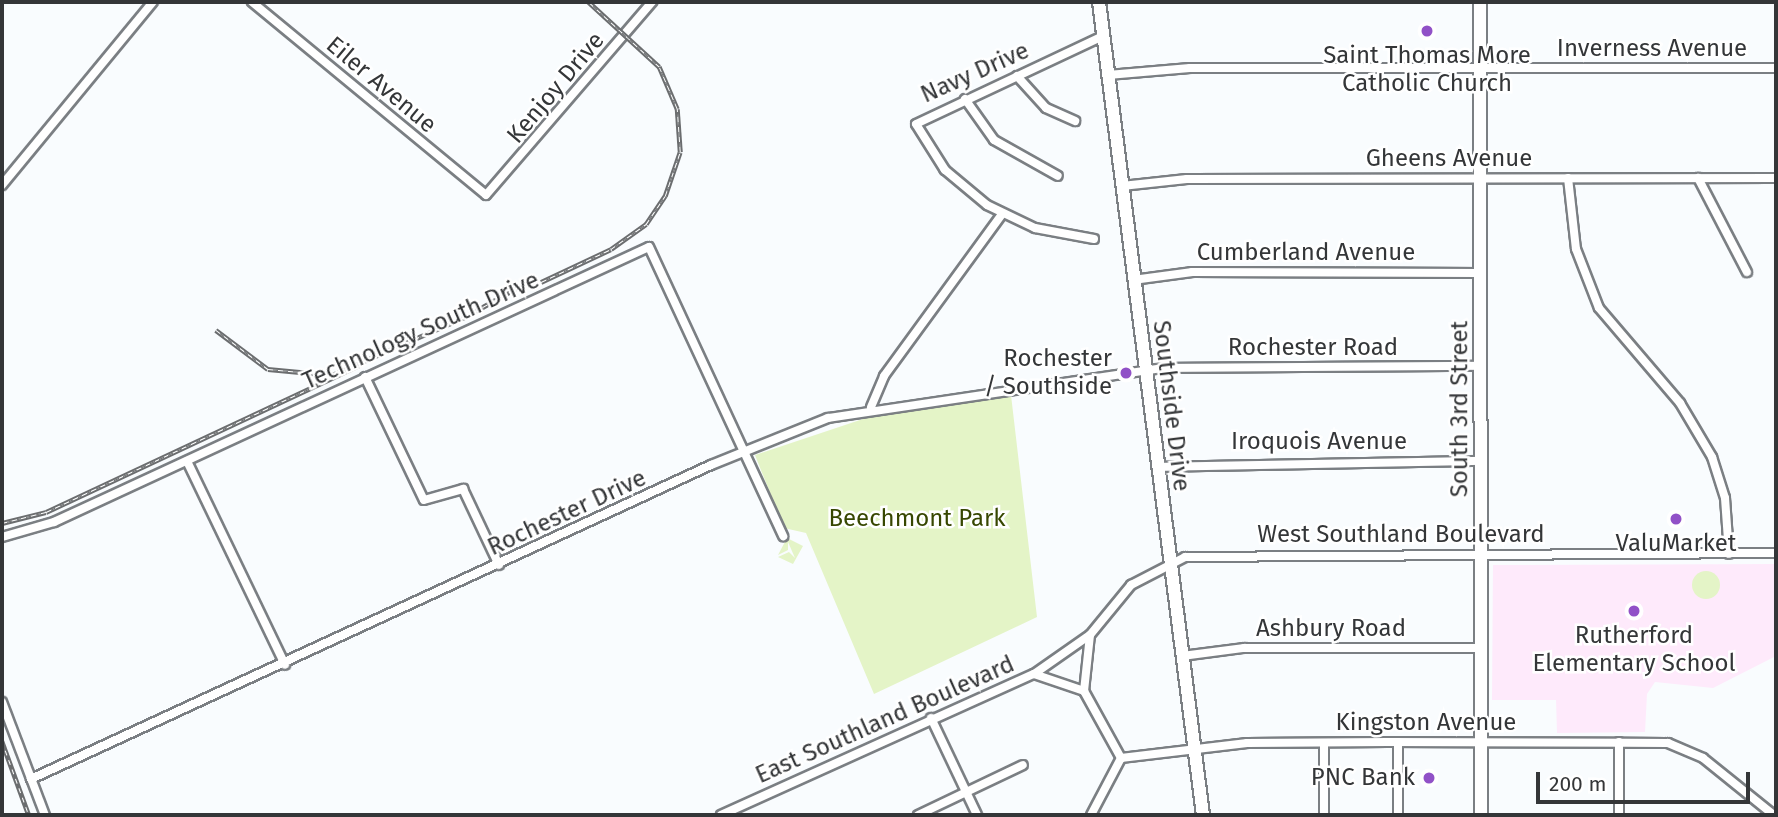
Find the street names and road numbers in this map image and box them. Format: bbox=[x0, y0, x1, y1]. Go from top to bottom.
street label: Kenjoy Drive bbox=[501, 27, 611, 149]
street label: Eiler Avenue bbox=[320, 31, 442, 139]
street label: Inverness Avenue bbox=[1557, 35, 1747, 63]
street label: Navy Drive bbox=[916, 36, 1034, 110]
street label: Gheens Avenue bbox=[1366, 145, 1532, 173]
street label: Cumberland Avenue bbox=[1197, 239, 1415, 267]
street label: Technology South Drive bbox=[298, 266, 544, 396]
street label: Southside Drive bbox=[1146, 319, 1196, 493]
street label: South 3rd Street bbox=[1446, 321, 1474, 497]
street label: Rochester Road bbox=[1228, 334, 1398, 362]
street label: Iroquois Avenue bbox=[1231, 428, 1407, 456]
street label: Rochester Drive bbox=[483, 464, 651, 562]
street label: West Southland Boulevard bbox=[1257, 521, 1545, 549]
street label: Ashbury Road bbox=[1256, 615, 1406, 643]
street label: East Southland Boulevard bbox=[751, 650, 1019, 790]
street label: Kingston Avenue bbox=[1336, 709, 1516, 737]

